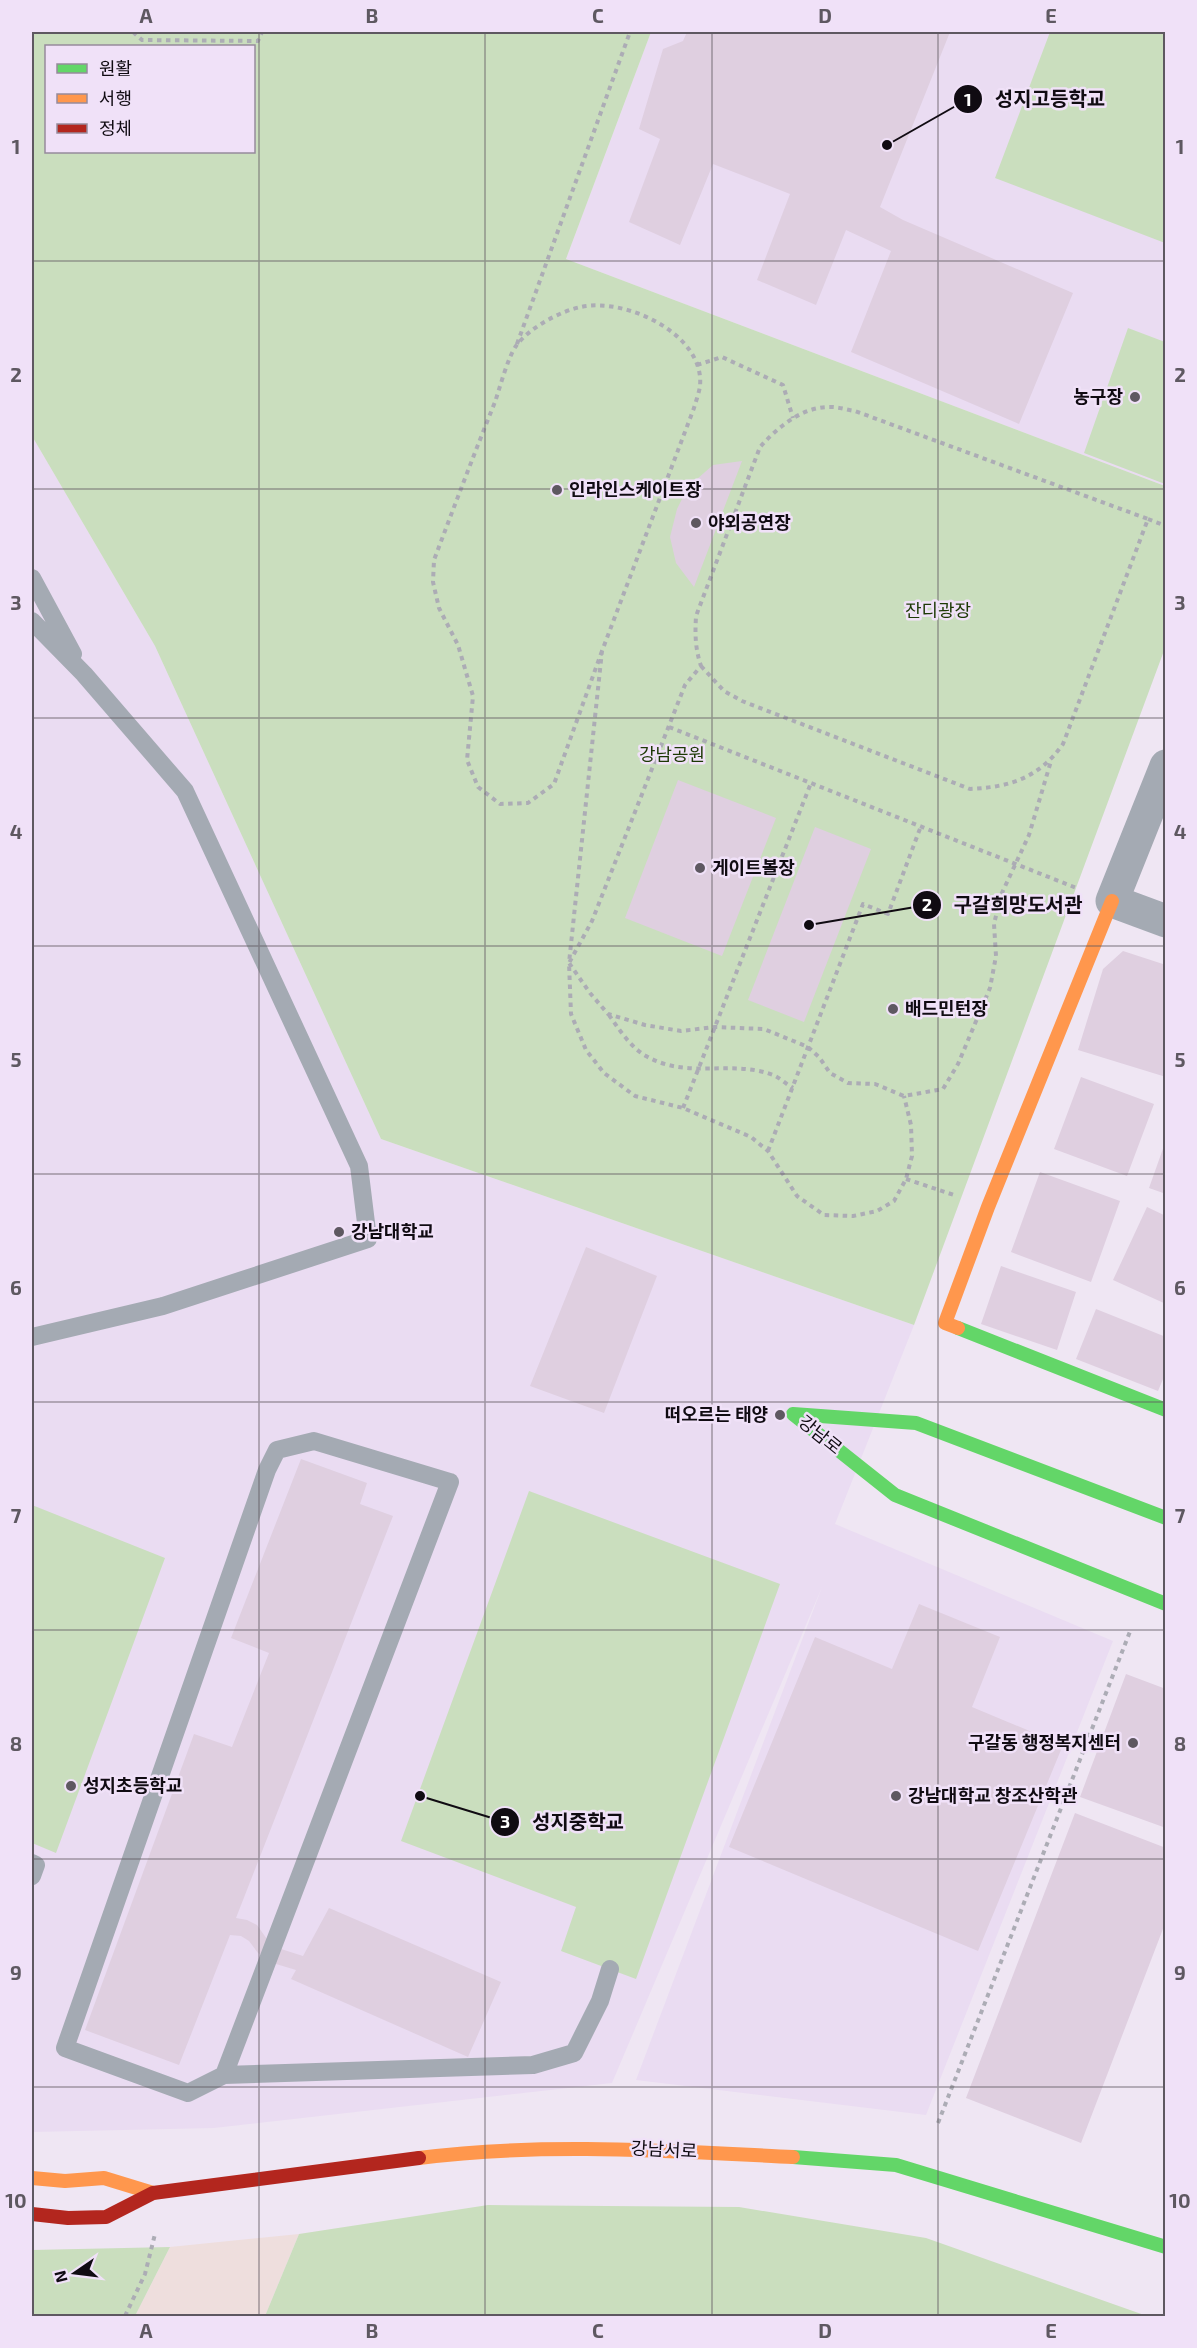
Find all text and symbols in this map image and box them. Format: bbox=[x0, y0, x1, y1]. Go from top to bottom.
text: A bbox=[139, 3, 153, 27]
text: B bbox=[366, 3, 378, 27]
text: C bbox=[592, 3, 604, 27]
text: D bbox=[818, 3, 832, 27]
text: E bbox=[1045, 3, 1057, 27]
legend bbox=[45, 45, 255, 153]
text: 원활 bbox=[99, 57, 132, 79]
callout: 성지고등학교 bbox=[953, 80, 1118, 118]
text: 성지고등학교 bbox=[995, 86, 1105, 110]
text: 서행 bbox=[99, 87, 132, 109]
text: 1 bbox=[964, 88, 972, 110]
text: 정체 bbox=[99, 117, 132, 139]
text: 1 bbox=[12, 134, 20, 158]
text: 1 bbox=[1176, 134, 1184, 158]
text: 2 bbox=[10, 362, 22, 386]
text: 2 bbox=[1174, 362, 1186, 386]
place label: 농구장 bbox=[1073, 385, 1123, 407]
marker: 농구장 bbox=[1128, 390, 1142, 404]
place label: 인라인스케이트장 bbox=[569, 478, 702, 500]
marker: 인라인스케이트장 bbox=[550, 483, 564, 497]
place label: 야외공연장 bbox=[708, 511, 791, 533]
marker: 야외공연장 bbox=[689, 516, 703, 530]
text: 3 bbox=[10, 590, 22, 614]
text: 3 bbox=[1174, 590, 1186, 614]
park label: 잔디광장 bbox=[905, 599, 971, 621]
park label: 강남공원 bbox=[639, 743, 705, 765]
text: 4 bbox=[10, 819, 23, 843]
text: 4 bbox=[1174, 819, 1187, 843]
place label: 게이트볼장 bbox=[712, 856, 795, 878]
marker: 게이트볼장 bbox=[693, 861, 707, 875]
callout: 구갈희망도서관 bbox=[912, 886, 1095, 924]
text: 구갈희망도서관 bbox=[954, 892, 1083, 916]
text: 2 bbox=[922, 893, 932, 915]
place label: 배드민턴장 bbox=[905, 997, 988, 1019]
marker: 배드민턴장 bbox=[886, 1002, 900, 1016]
text: 5 bbox=[10, 1047, 22, 1071]
text: 5 bbox=[1174, 1047, 1186, 1071]
place label: 강남대학교 bbox=[351, 1220, 434, 1242]
marker: 강남대학교 bbox=[332, 1225, 346, 1239]
text: 6 bbox=[10, 1275, 22, 1299]
text: 6 bbox=[1174, 1275, 1186, 1299]
place label: 떠오르는 태양 bbox=[665, 1403, 768, 1425]
marker: 떠오르는 태양 bbox=[773, 1408, 787, 1422]
street label: 강남로 bbox=[794, 1410, 847, 1458]
text: 7 bbox=[11, 1503, 22, 1527]
text: 7 bbox=[1175, 1503, 1186, 1527]
text: 8 bbox=[10, 1731, 22, 1755]
place label: 구갈동 행정복지센터 bbox=[968, 1731, 1121, 1753]
text: 8 bbox=[1174, 1731, 1186, 1755]
marker: 구갈동 행정복지센터 bbox=[1126, 1736, 1140, 1750]
place label: 성지초등학교 bbox=[83, 1774, 182, 1796]
marker: 성지초등학교 bbox=[64, 1779, 78, 1793]
place label: 강남대학교 창조산학관 bbox=[908, 1784, 1078, 1806]
marker: 강남대학교 창조산학관 bbox=[889, 1789, 903, 1803]
callout: 성지중학교 bbox=[490, 1803, 636, 1841]
text: 성지중학교 bbox=[532, 1809, 624, 1833]
text: 3 bbox=[500, 1810, 510, 1832]
text: 9 bbox=[10, 1960, 22, 1984]
text: 9 bbox=[1174, 1960, 1186, 1984]
street label: 강남서로 bbox=[630, 2136, 698, 2162]
text: 10 bbox=[5, 2188, 27, 2212]
text: 10 bbox=[1169, 2188, 1191, 2212]
north arrow bbox=[45, 2243, 105, 2303]
text: N bbox=[49, 2269, 71, 2285]
text: A bbox=[139, 2318, 153, 2342]
text: B bbox=[366, 2318, 378, 2342]
text: C bbox=[592, 2318, 604, 2342]
text: D bbox=[818, 2318, 832, 2342]
text: E bbox=[1045, 2318, 1057, 2342]

